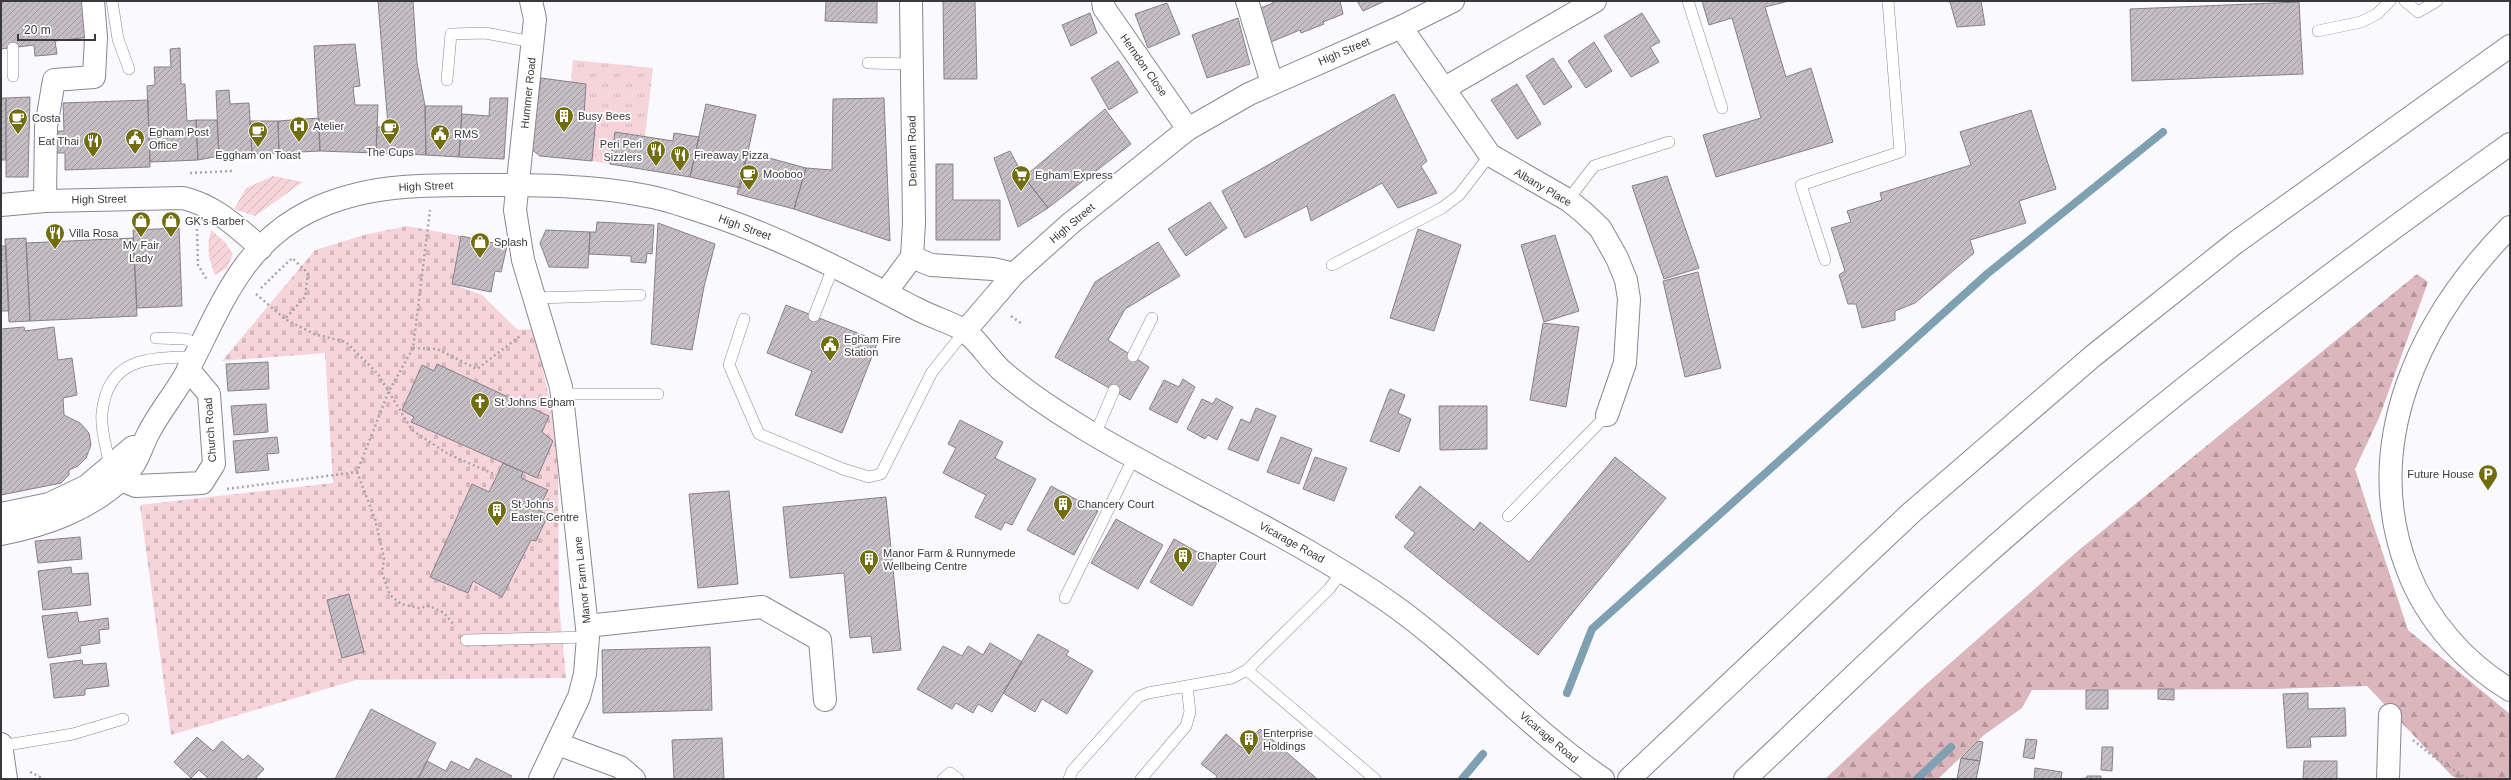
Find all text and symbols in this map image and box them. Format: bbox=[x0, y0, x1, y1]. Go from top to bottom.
scale bar bbox=[18, 16, 95, 42]
text: 20 m bbox=[24, 23, 51, 37]
street label: Herndon Close bbox=[1118, 32, 1170, 98]
street label: High Street bbox=[1316, 35, 1372, 67]
street label: Hummer Road bbox=[518, 57, 538, 129]
building icon: Busy Bees bbox=[553, 105, 575, 133]
cafe icon: Costa bbox=[7, 107, 29, 135]
place label: Busy Bees bbox=[578, 110, 631, 122]
place label: Costa bbox=[32, 112, 62, 124]
hospital icon: Atelier bbox=[288, 115, 310, 143]
street label: Denham Road bbox=[905, 115, 919, 187]
cafe icon: The Cups bbox=[379, 117, 401, 145]
cafe icon: Eggham on Toast bbox=[247, 120, 269, 148]
place label: Atelier bbox=[313, 120, 345, 132]
public building icon: RMS bbox=[429, 123, 451, 151]
place label: Egham Post Office bbox=[149, 126, 209, 151]
public building icon: Egham Post Office bbox=[124, 127, 146, 155]
place label: RMS bbox=[454, 128, 478, 140]
restaurant icon: Eat Thai bbox=[82, 130, 104, 158]
place label: Eat Thai bbox=[38, 135, 79, 147]
place label: Peri Peri Sizzlers bbox=[600, 138, 642, 163]
restaurant icon: Peri Peri Sizzlers bbox=[645, 139, 667, 167]
restaurant icon: Fireaway Pizza bbox=[669, 144, 691, 172]
place label: The Cups bbox=[366, 146, 414, 158]
place label: Eggham on Toast bbox=[215, 149, 301, 161]
place label: Fireaway Pizza bbox=[694, 149, 769, 161]
cafe icon: Mooboo bbox=[738, 163, 760, 191]
supermarket icon: Egham Express bbox=[1010, 164, 1032, 192]
street label: Albany Place bbox=[1512, 166, 1574, 208]
place label: Mooboo bbox=[763, 168, 803, 180]
place label: Egham Express bbox=[1035, 169, 1113, 181]
street label: High Street bbox=[398, 179, 454, 193]
street label: High Street bbox=[71, 193, 127, 205]
street label: High Street bbox=[1047, 201, 1097, 245]
shop icon: My Fair Lady bbox=[130, 210, 152, 238]
shop icon: GK's Barber bbox=[160, 210, 182, 238]
street label: High Street bbox=[717, 212, 773, 242]
place label: GK's Barber bbox=[185, 215, 245, 227]
restaurant icon: Villa Rosa bbox=[44, 222, 66, 250]
place label: Villa Rosa bbox=[69, 227, 119, 239]
shop icon: Splash bbox=[469, 231, 491, 259]
place label: Splash bbox=[494, 236, 528, 248]
place label: My Fair Lady bbox=[123, 239, 160, 264]
place label: Egham Fire Station bbox=[844, 333, 901, 358]
public building icon: Egham Fire Station bbox=[819, 334, 841, 362]
church icon: St Johns Egham bbox=[469, 391, 491, 419]
place label: St Johns Egham bbox=[494, 396, 575, 408]
street label: Church Road bbox=[202, 397, 218, 463]
parking icon: Future House bbox=[2477, 463, 2499, 491]
place label: Future House bbox=[2407, 468, 2474, 480]
building icon: Chancery Court bbox=[1052, 493, 1074, 521]
place label: St Johns Easter Centre bbox=[511, 498, 579, 523]
place label: Chancery Court bbox=[1077, 498, 1154, 510]
building icon: St Johns Easter Centre bbox=[486, 499, 508, 527]
street label: Vicarage Road bbox=[1257, 519, 1327, 565]
street label: Manor Farm Lane bbox=[571, 536, 593, 624]
building icon: Chapter Court bbox=[1172, 545, 1194, 573]
place label: Manor Farm & Runnymede Wellbeing Centre bbox=[883, 547, 1016, 572]
building icon: Manor Farm & Runnymede Wellbeing Centre bbox=[858, 548, 880, 576]
place label: Chapter Court bbox=[1197, 550, 1266, 562]
street label: Vicarage Road bbox=[1517, 709, 1581, 765]
place label: Enterprise Holdings bbox=[1263, 727, 1313, 752]
building icon: Enterprise Holdings bbox=[1238, 728, 1260, 756]

